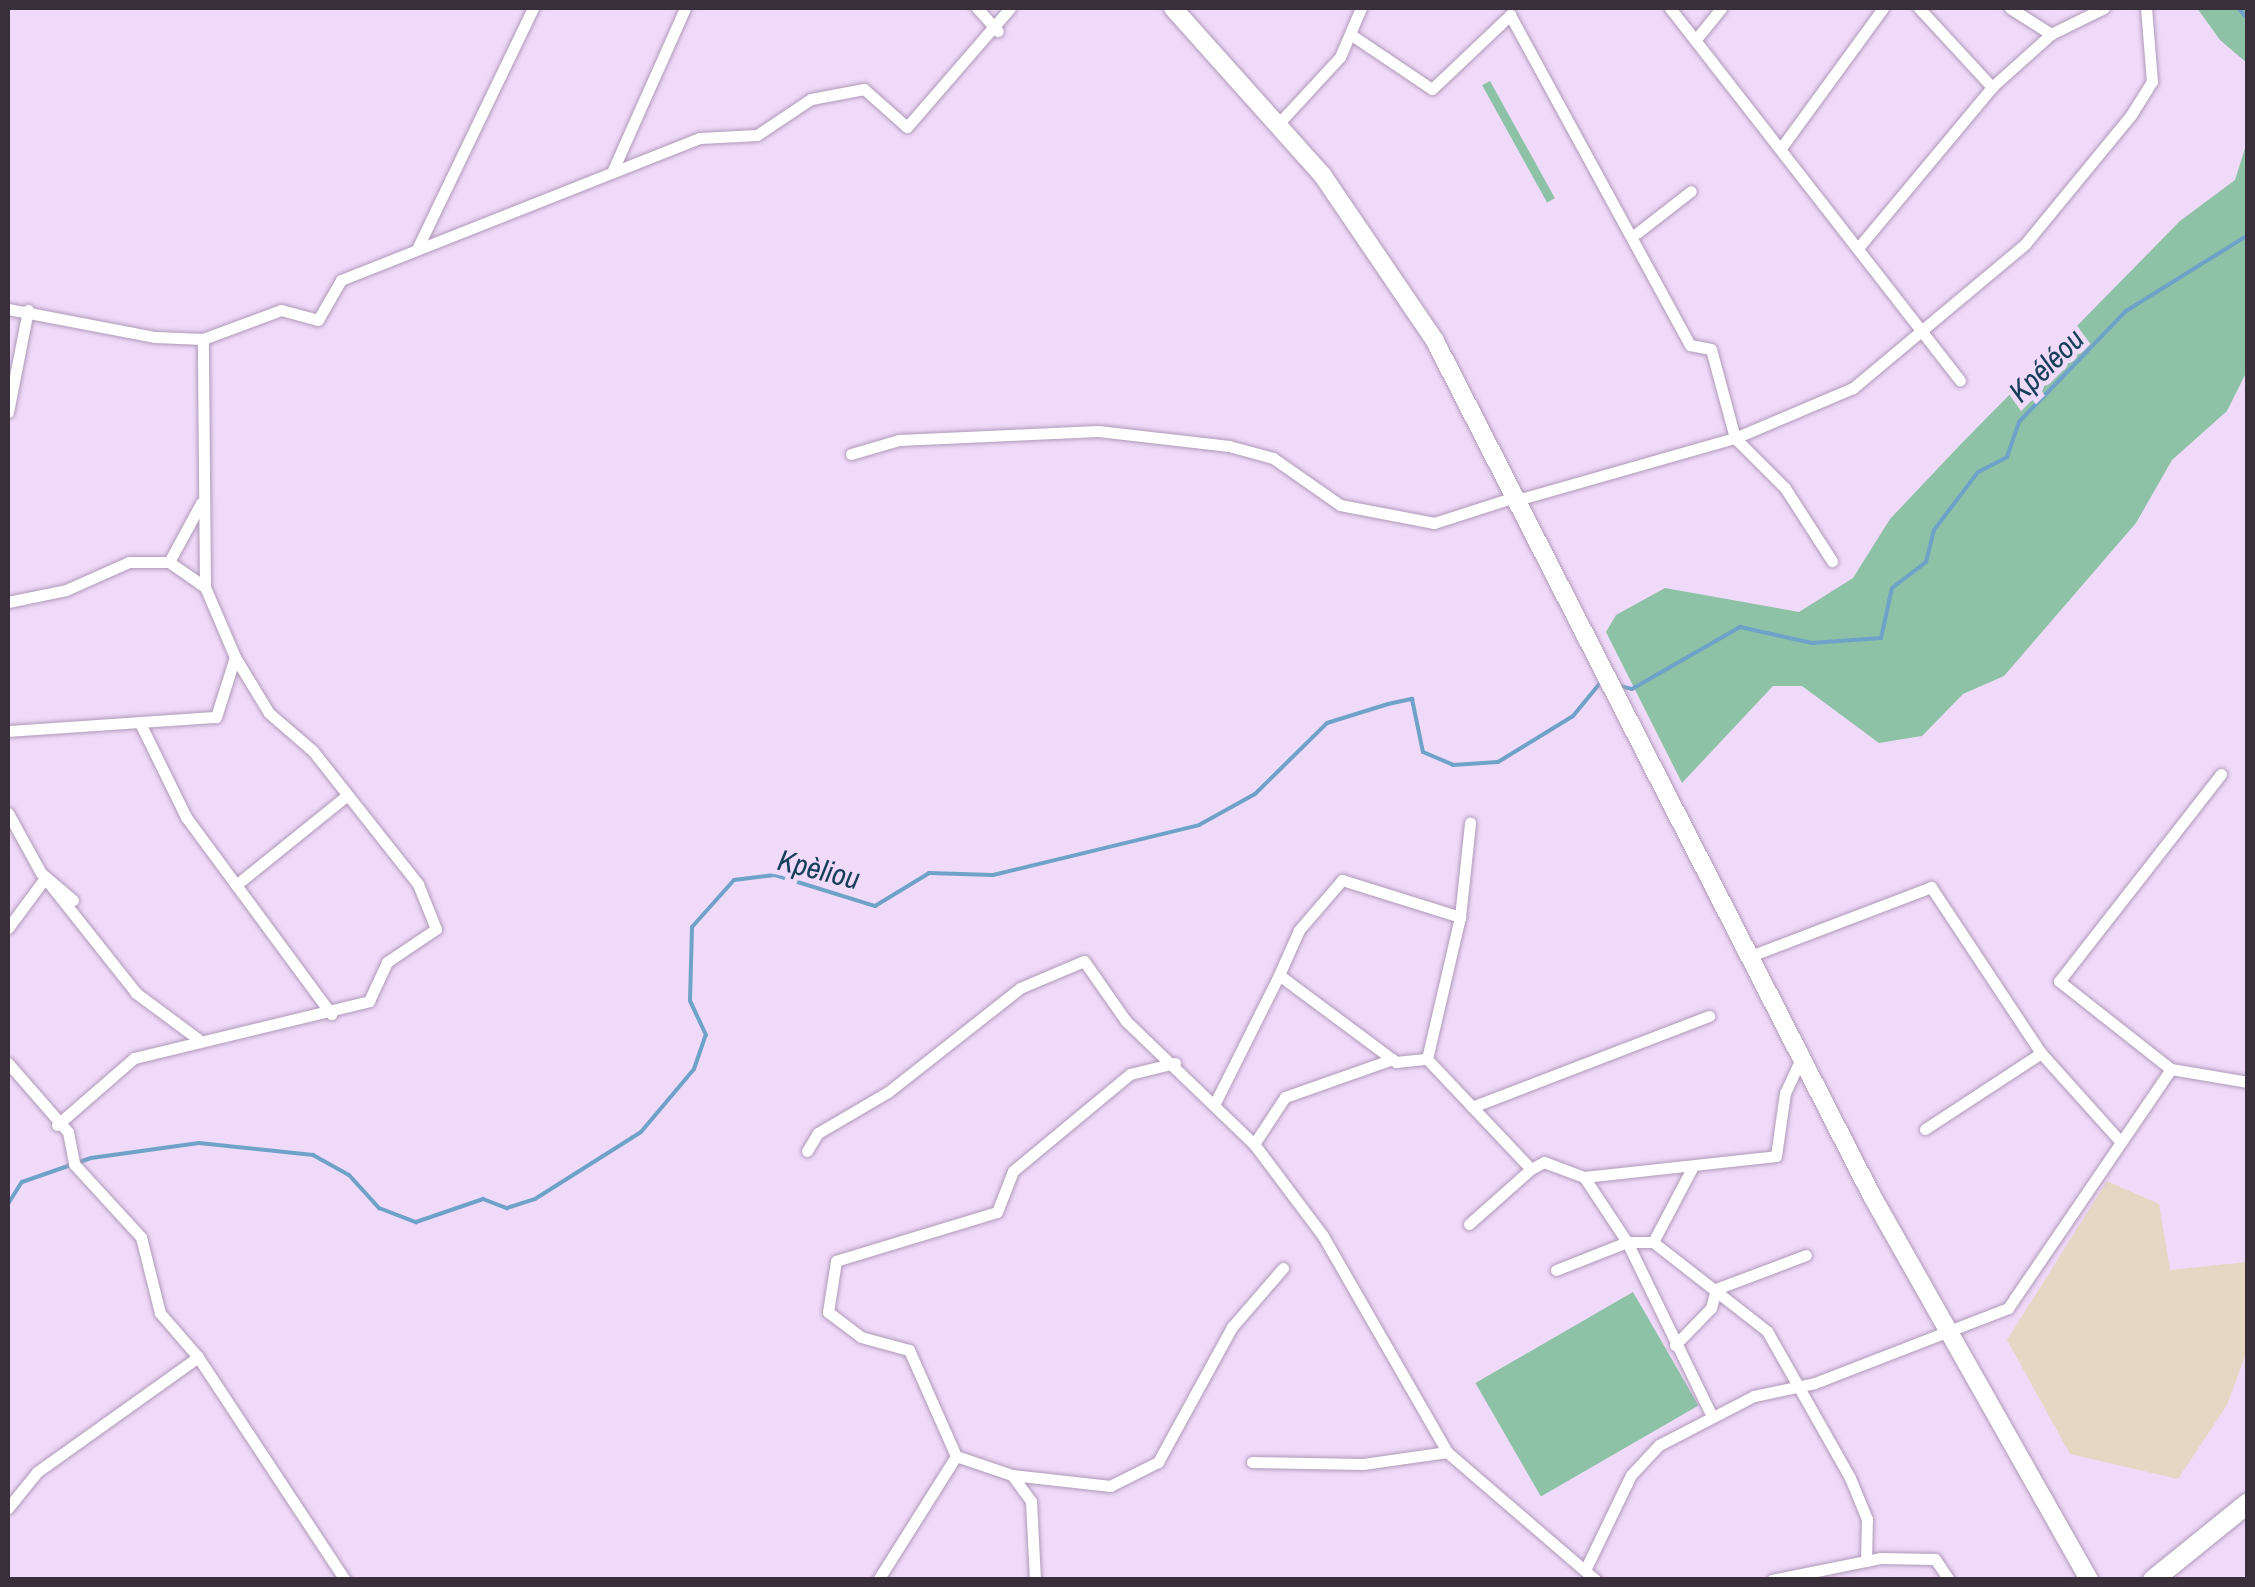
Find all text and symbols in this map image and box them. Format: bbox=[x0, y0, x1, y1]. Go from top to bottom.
water label: Kpéléou bbox=[2001, 321, 2091, 409]
water label: Kpèliou bbox=[774, 841, 864, 897]

